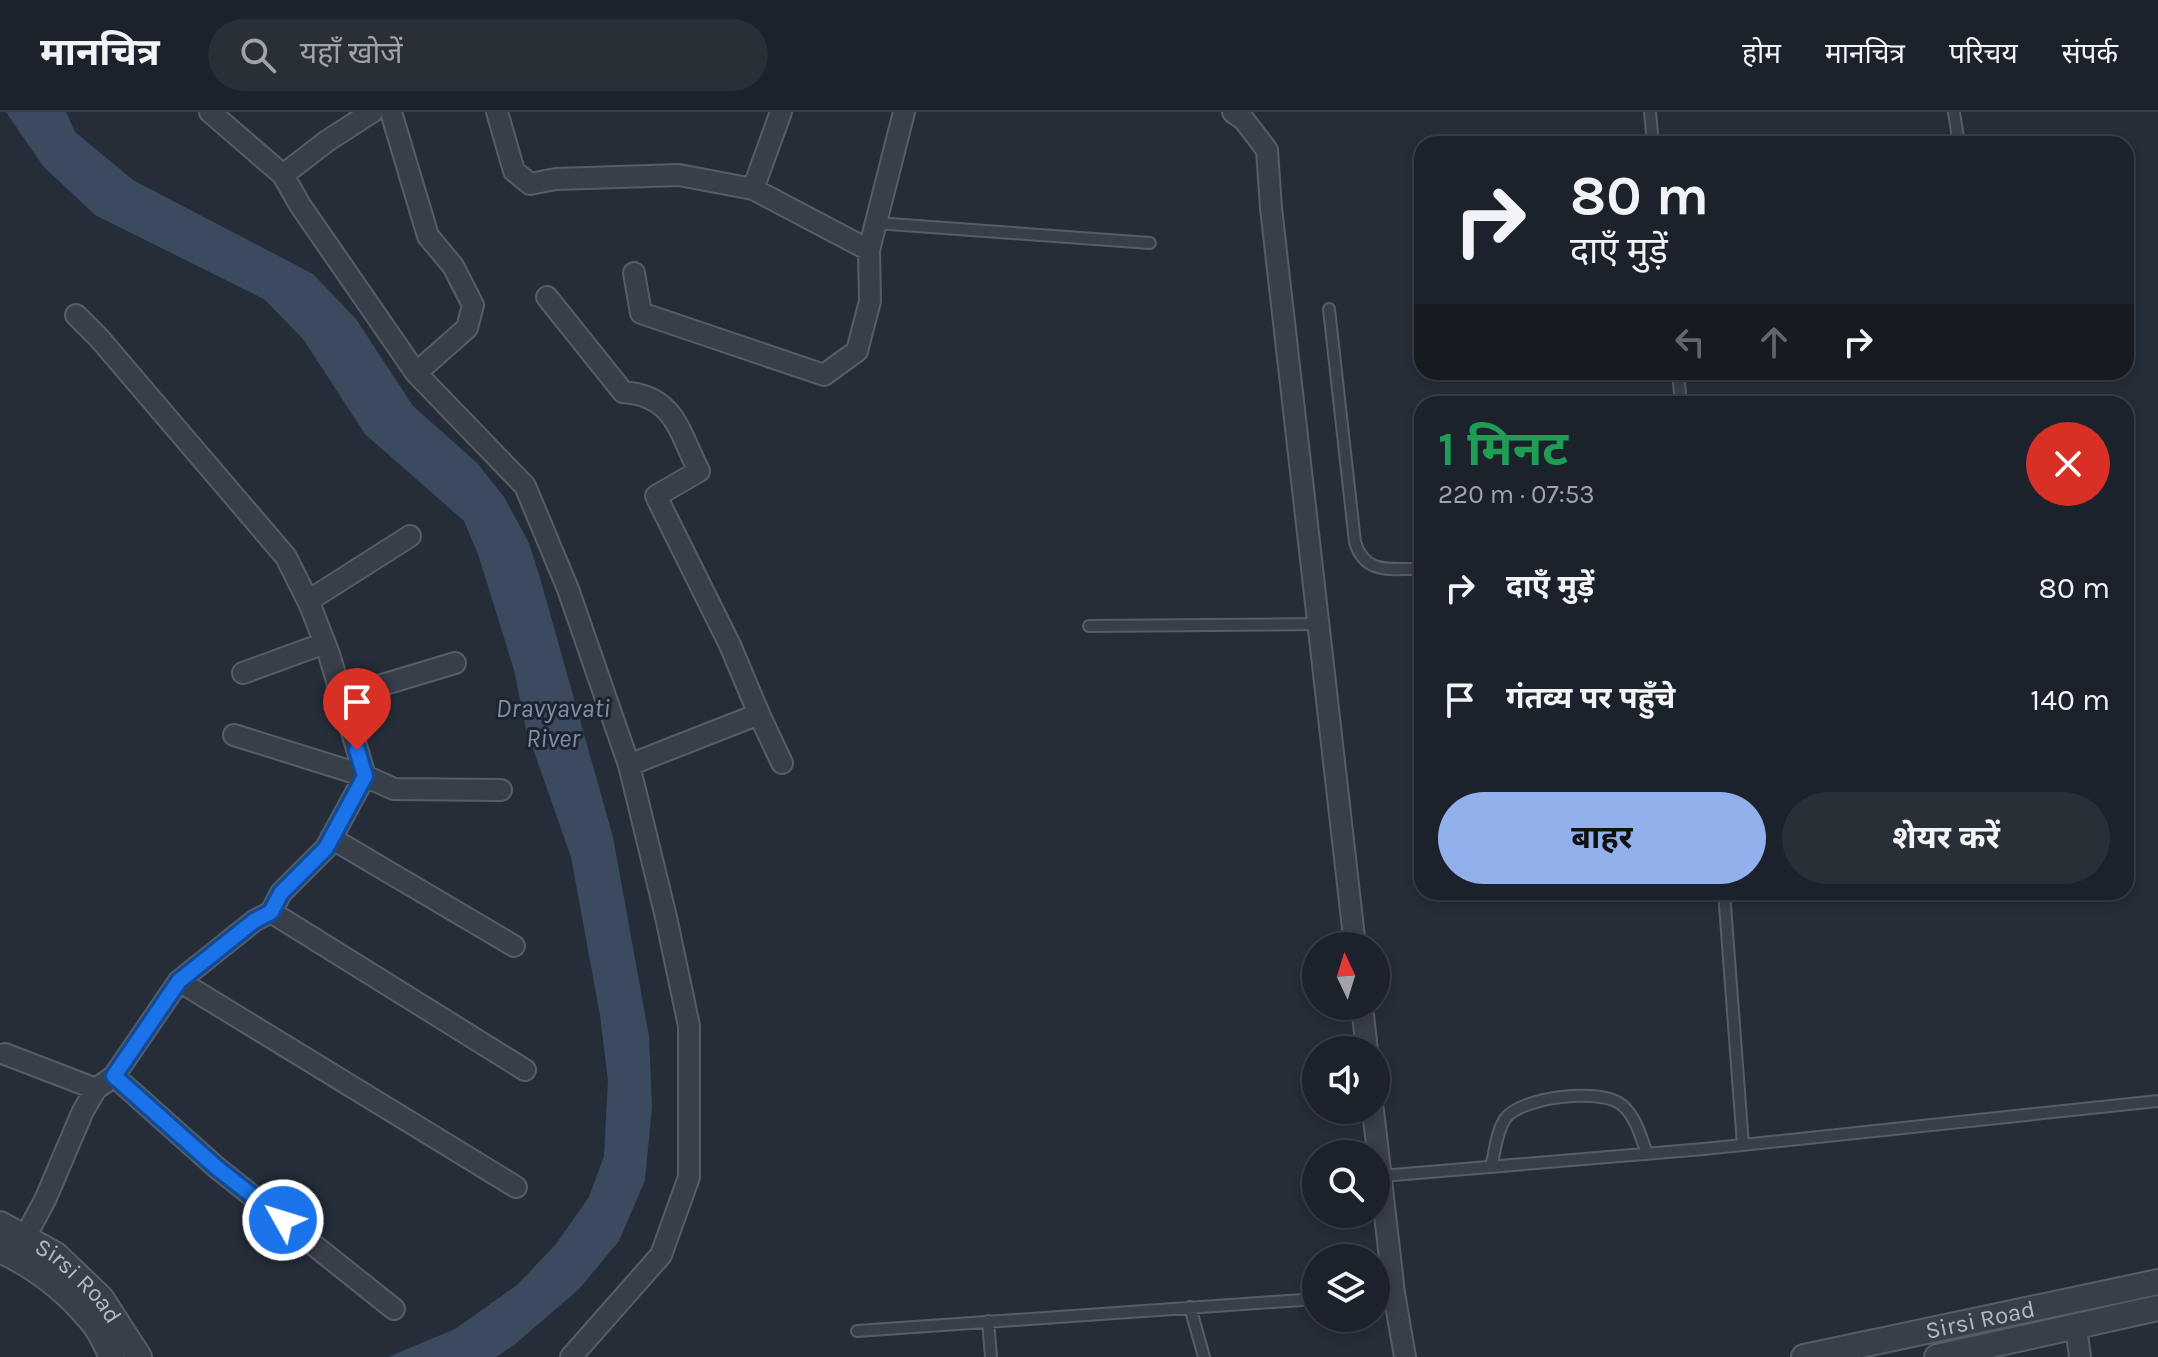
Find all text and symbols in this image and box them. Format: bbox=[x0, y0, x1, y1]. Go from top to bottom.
search box bbox=[208, 19, 768, 91]
text: मानचित्र bbox=[40, 30, 160, 75]
icon: search bbox=[236, 33, 280, 77]
text: यहाँ खोजें bbox=[300, 35, 403, 71]
text: होम bbox=[1742, 37, 1781, 70]
text: मानचित्र bbox=[1825, 37, 1905, 70]
text: परिचय bbox=[1949, 37, 2018, 70]
text: संपर्क bbox=[2062, 37, 2118, 70]
text: 80 m bbox=[1570, 163, 1709, 228]
icon: right bbox=[1438, 168, 1542, 272]
text: दाएँ मुड़ें bbox=[1570, 230, 1668, 272]
icon: left bbox=[1668, 320, 1712, 364]
icon: ahead bbox=[1752, 320, 1796, 364]
icon: right bbox=[1836, 320, 1880, 364]
text: 1 मिनट bbox=[1438, 421, 1568, 477]
button: close bbox=[2026, 422, 2110, 506]
text: 220 m · 07:53 bbox=[1438, 479, 1595, 510]
icon: right bbox=[1438, 566, 1482, 610]
text: दाएँ मुड़ें bbox=[1506, 568, 1594, 604]
text: 80 m bbox=[2039, 570, 2110, 606]
pin bbox=[323, 668, 391, 750]
icon: arrive bbox=[1438, 678, 1482, 722]
icon: arrive bbox=[335, 680, 379, 724]
text: गंतव्य पर पहुँचे bbox=[1506, 680, 1675, 716]
text: 140 m bbox=[2030, 682, 2110, 718]
water label: Dravyavati River bbox=[496, 693, 610, 754]
button: बाहर bbox=[1438, 792, 1766, 884]
button: शेयर करें bbox=[1782, 792, 2110, 884]
north arrow bbox=[1302, 932, 1390, 1020]
map controls bbox=[1302, 932, 1390, 1332]
button: sound bbox=[1302, 1036, 1390, 1124]
button: search bbox=[1302, 1140, 1390, 1228]
position arrow bbox=[241, 1178, 325, 1262]
street label: Sirsi Road bbox=[30, 1232, 128, 1329]
button: layers bbox=[1302, 1244, 1390, 1332]
street label: Sirsi Road bbox=[1923, 1294, 2037, 1345]

